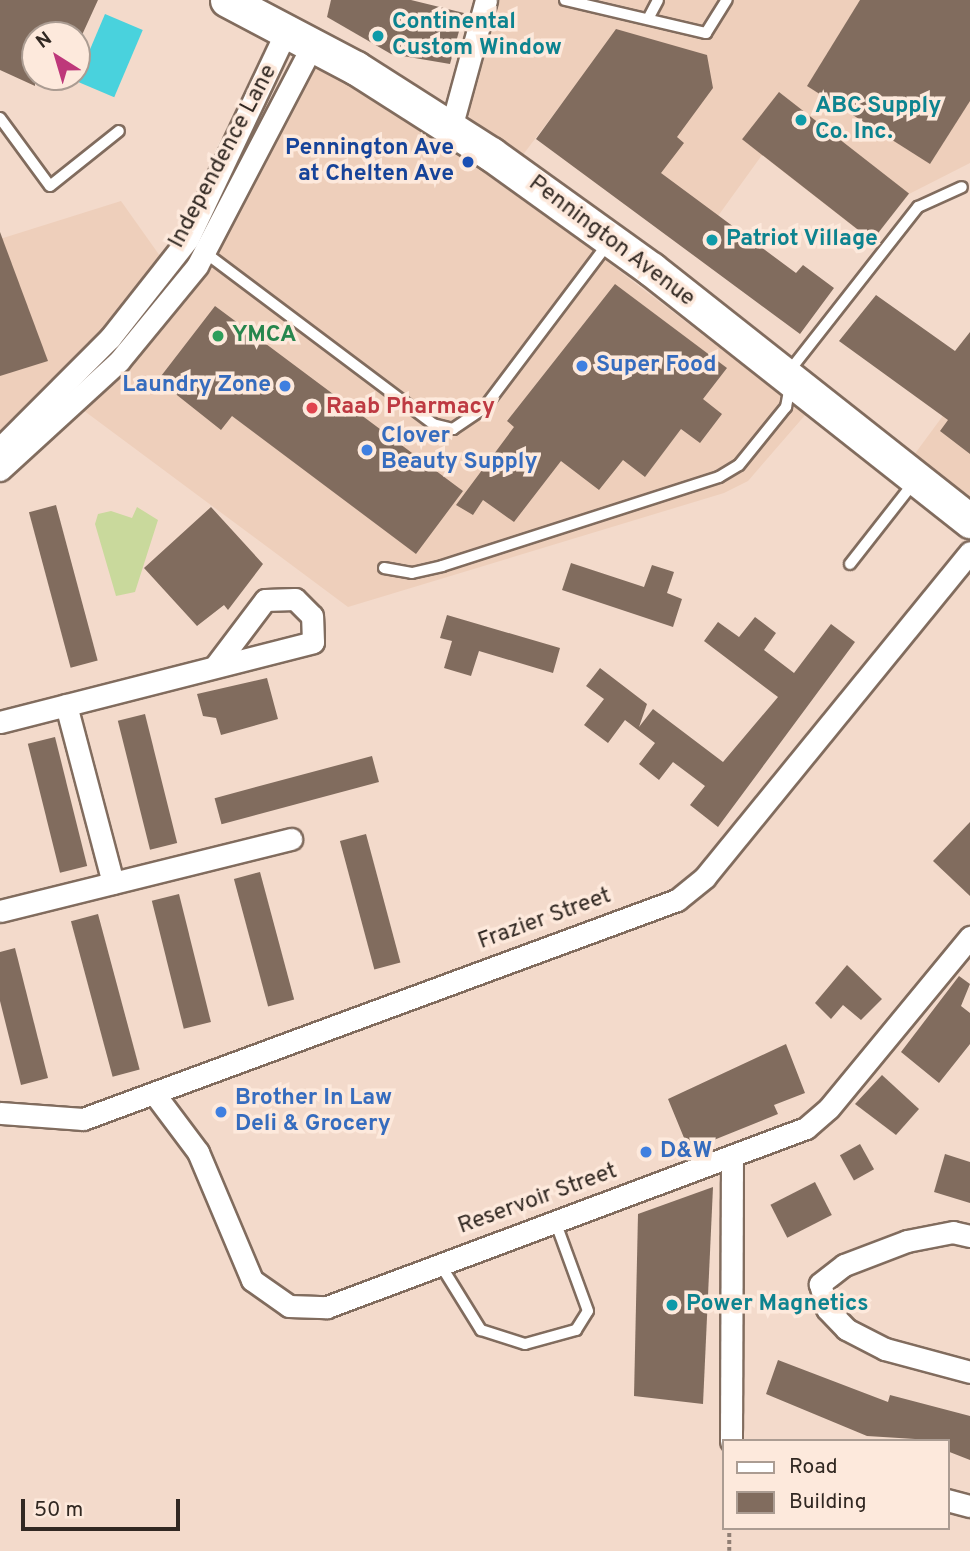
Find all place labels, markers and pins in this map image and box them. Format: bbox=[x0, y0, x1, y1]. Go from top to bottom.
place label: Continental Custom Window bbox=[392, 9, 562, 63]
marker: Continental Custom Window bbox=[370, 28, 386, 44]
place label: ABC Supply Co. Inc. bbox=[815, 93, 941, 147]
marker: ABC Supply Co. Inc. bbox=[793, 112, 809, 128]
place label: Pennington Ave at Chelten Ave bbox=[284, 135, 454, 189]
marker: Pennington Ave at Chelten Ave bbox=[460, 154, 476, 170]
place label: Patriot Village bbox=[726, 226, 879, 254]
marker: Patriot Village bbox=[704, 232, 720, 248]
place label: YMCA bbox=[232, 322, 297, 350]
marker: YMCA bbox=[210, 328, 226, 344]
place label: Super Food bbox=[596, 352, 717, 380]
marker: Super Food bbox=[574, 358, 590, 374]
place label: Laundry Zone bbox=[122, 372, 271, 400]
marker: Laundry Zone bbox=[277, 378, 293, 394]
place label: Raab Pharmacy bbox=[326, 394, 495, 422]
marker: Raab Pharmacy bbox=[304, 400, 320, 416]
place label: Clover Beauty Supply bbox=[381, 423, 537, 477]
marker: Clover Beauty Supply bbox=[359, 442, 375, 458]
place label: Brother In Law Deli & Grocery bbox=[235, 1085, 392, 1139]
marker: Brother In Law Deli & Grocery bbox=[213, 1104, 229, 1120]
place label: D&W bbox=[660, 1138, 712, 1166]
marker: D&W bbox=[638, 1144, 654, 1160]
place label: Power Magnetics bbox=[686, 1291, 868, 1319]
marker: Power Magnetics bbox=[664, 1297, 680, 1313]

